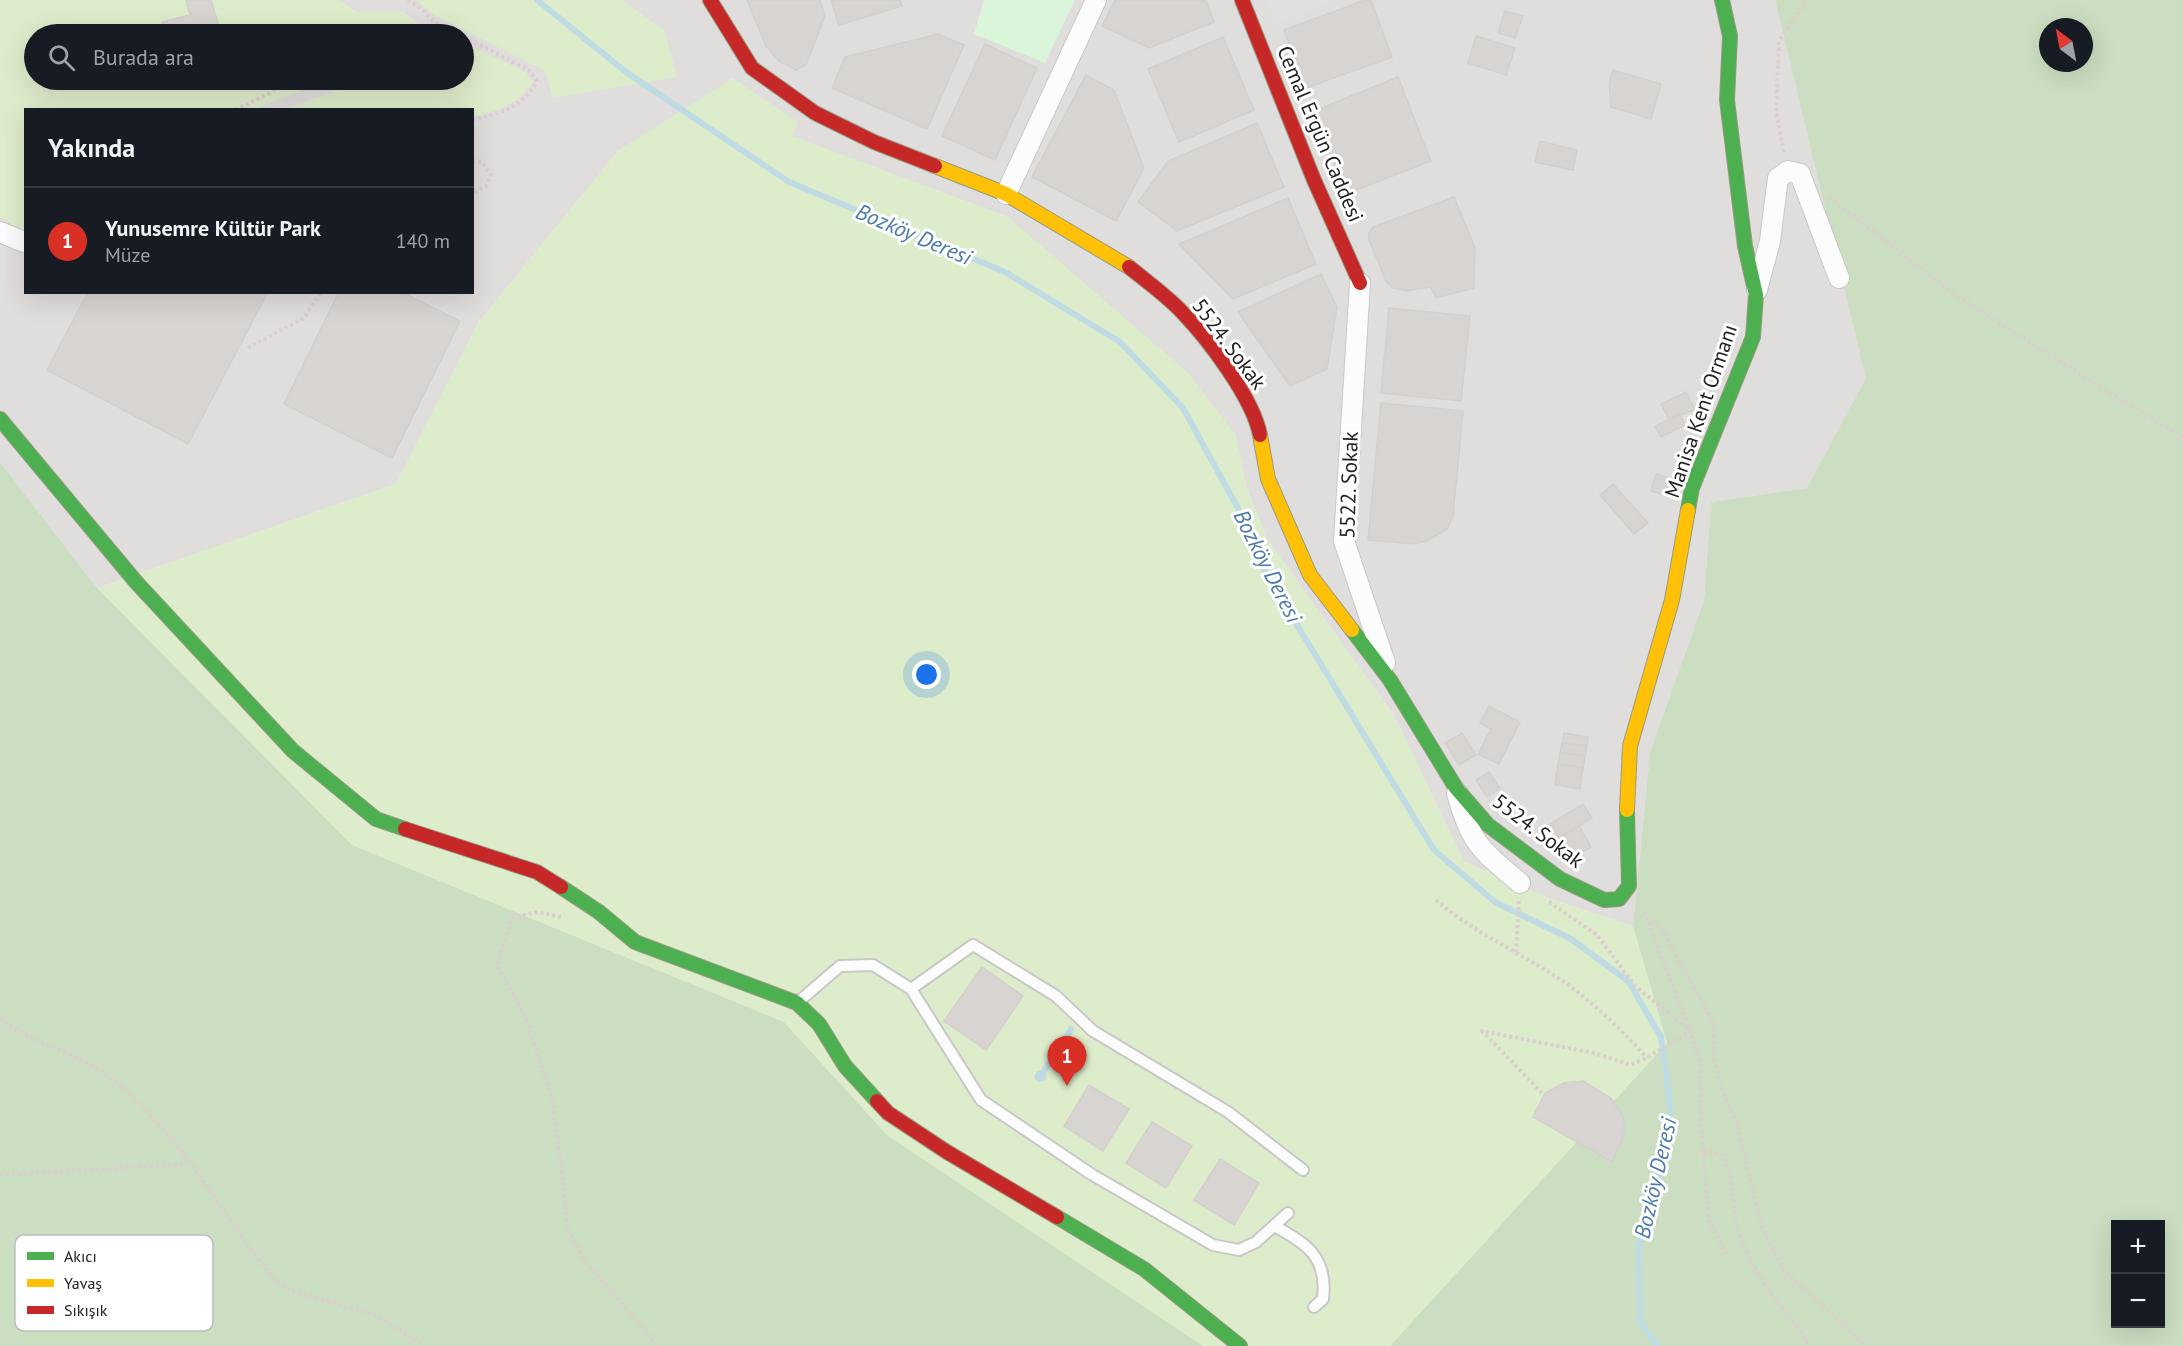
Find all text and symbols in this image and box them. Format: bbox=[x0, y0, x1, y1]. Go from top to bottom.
north arrow bbox=[2039, 18, 2093, 72]
search box bbox=[24, 24, 474, 90]
icon: search bbox=[45, 41, 78, 74]
street label: Cemal Ergün Caddesi bbox=[1271, 42, 1370, 226]
text: Burada ara bbox=[93, 43, 194, 71]
text: Yakında bbox=[48, 131, 135, 164]
water label: Bozköy Deresi bbox=[852, 197, 977, 271]
text: Yunusemre Kültür Park bbox=[105, 214, 321, 242]
text: 1 bbox=[62, 228, 73, 254]
text: 140 m bbox=[396, 228, 450, 254]
text: Müze bbox=[105, 242, 150, 268]
street label: 5524. Sokak bbox=[1186, 293, 1272, 395]
street label: Manisa Kent Ormanı bbox=[1658, 321, 1743, 501]
street label: 5522. Sokak bbox=[1333, 431, 1364, 539]
water label: Bozköy Deresi bbox=[1228, 505, 1309, 628]
your location bbox=[912, 660, 941, 689]
street label: 5524. Sokak bbox=[1487, 788, 1589, 874]
pin: 1 bbox=[1048, 1036, 1086, 1086]
water label: Bozköy Deresi bbox=[1628, 1114, 1683, 1241]
map controls bbox=[2111, 1220, 2165, 1328]
button: + bbox=[2111, 1220, 2165, 1274]
legend bbox=[15, 1235, 213, 1331]
text: Akıcı bbox=[64, 1246, 97, 1266]
text: Yavaş bbox=[64, 1273, 102, 1293]
button: − bbox=[2111, 1274, 2165, 1328]
text: Sıkışık bbox=[64, 1300, 108, 1320]

